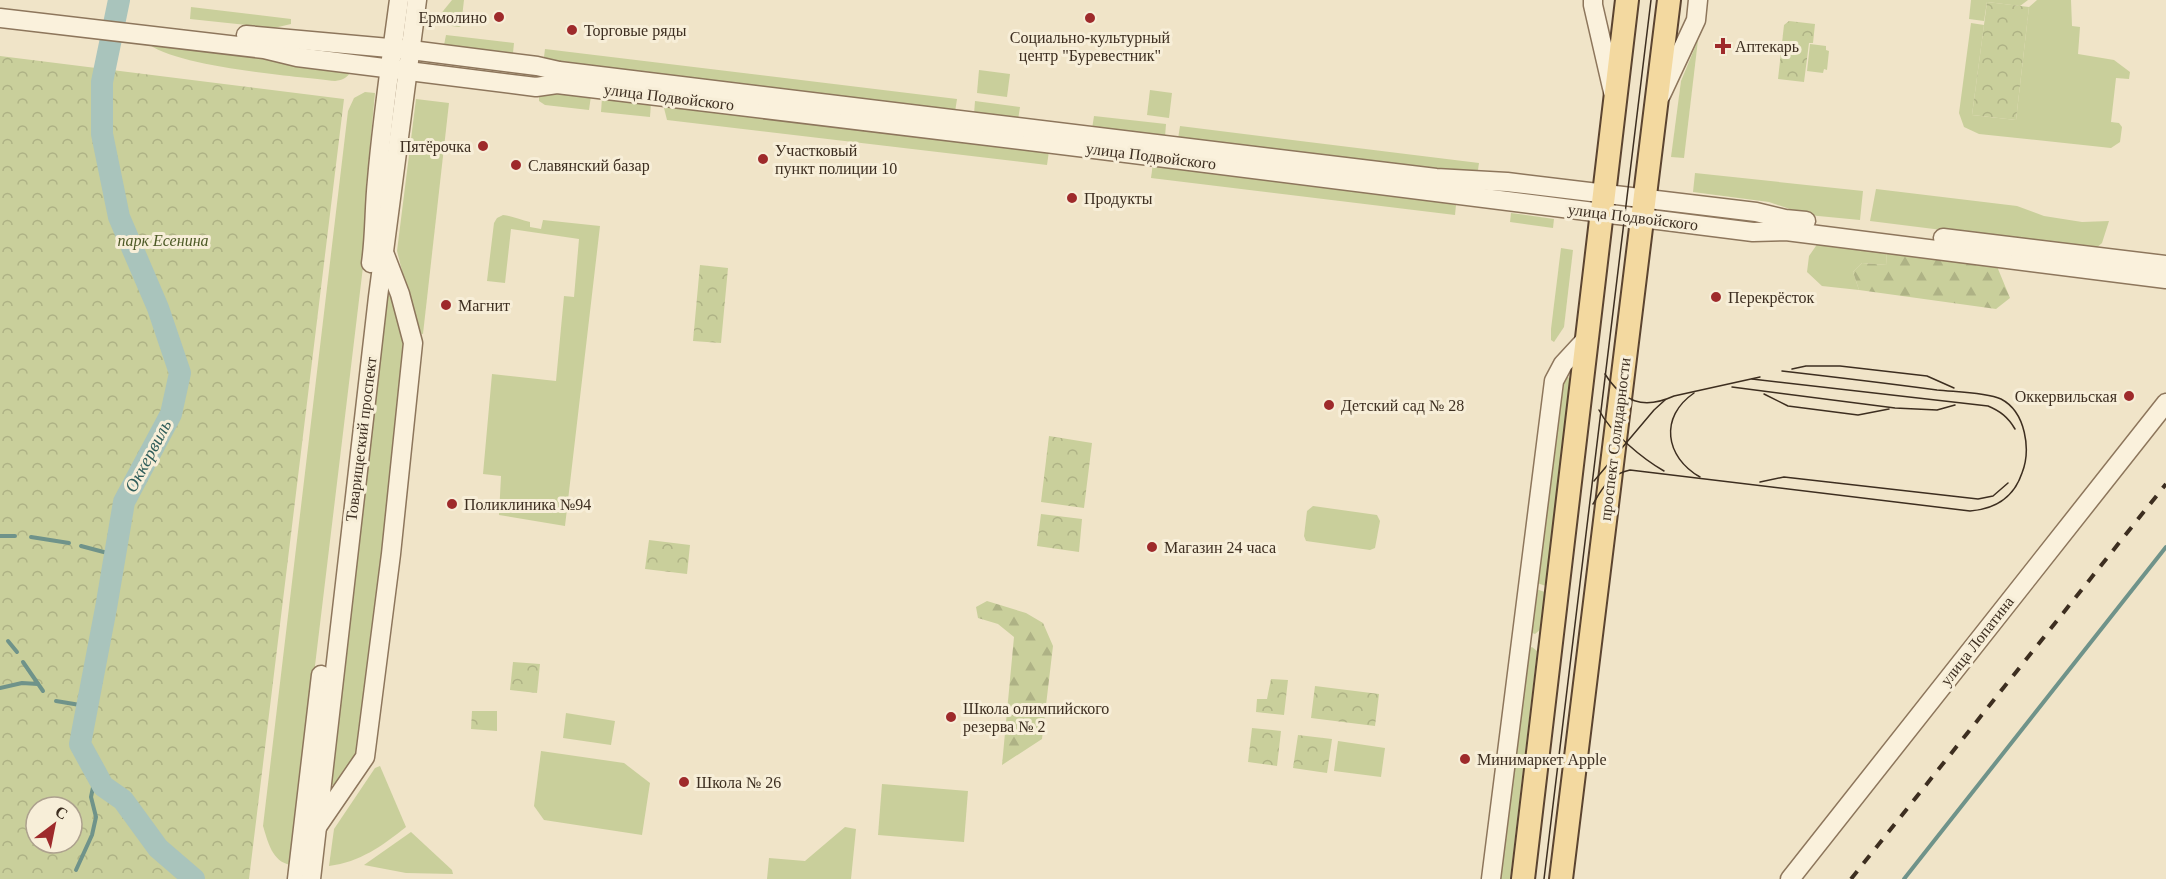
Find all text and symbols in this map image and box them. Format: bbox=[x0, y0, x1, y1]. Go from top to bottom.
place label: Ермолино bbox=[418, 9, 487, 27]
marker: Ермолино bbox=[492, 10, 506, 24]
marker: Социально-культурный центр "Буревестник" bbox=[1083, 11, 1097, 25]
place label: Торговые ряды bbox=[584, 22, 687, 40]
marker: Торговые ряды bbox=[565, 23, 579, 37]
place label: Социально-культурный центр "Буревестник" bbox=[1010, 29, 1171, 65]
place label: Аптекарь bbox=[1735, 38, 1799, 56]
marker: Аптекарь bbox=[1716, 39, 1730, 53]
street label: улица Подвойского bbox=[603, 81, 735, 114]
place label: Пятёрочка bbox=[400, 138, 471, 156]
marker: Пятёрочка bbox=[476, 139, 490, 153]
street label: улица Подвойского bbox=[1085, 140, 1217, 173]
place label: Участковый пункт полиции 10 bbox=[775, 142, 897, 178]
marker: Участковый пункт полиции 10 bbox=[756, 152, 770, 166]
place label: Славянский базар bbox=[528, 157, 650, 175]
marker: Славянский базар bbox=[509, 158, 523, 172]
place label: Продукты bbox=[1084, 190, 1153, 208]
marker: Продукты bbox=[1065, 191, 1079, 205]
street label: улица Подвойского bbox=[1567, 201, 1699, 234]
park label: парк Есенина bbox=[117, 232, 209, 250]
place label: Перекрёсток bbox=[1728, 289, 1815, 307]
marker: Перекрёсток bbox=[1709, 290, 1723, 304]
place label: Магнит bbox=[458, 297, 510, 314]
marker: Магнит bbox=[439, 298, 453, 312]
street label: Товарищеский проспект bbox=[342, 356, 381, 522]
street label: проспект Солидарности bbox=[1597, 356, 1634, 522]
place label: Оккервильская bbox=[2015, 388, 2118, 406]
marker: Оккервильская bbox=[2122, 389, 2136, 403]
place label: Детский сад № 28 bbox=[1341, 397, 1464, 415]
marker: Детский сад № 28 bbox=[1322, 398, 1336, 412]
water label: Оккервиль bbox=[121, 416, 175, 496]
place label: Поликлиника №94 bbox=[464, 496, 591, 513]
marker: Поликлиника №94 bbox=[445, 497, 459, 511]
place label: Магазин 24 часа bbox=[1164, 539, 1276, 556]
marker: Магазин 24 часа bbox=[1145, 540, 1159, 554]
street label: улица Лопатина bbox=[1937, 593, 2018, 690]
place label: Школа олимпийского резерва № 2 bbox=[963, 700, 1109, 736]
marker: Школа олимпийского резерва № 2 bbox=[944, 710, 958, 724]
place label: Минимаркет Apple bbox=[1477, 751, 1607, 769]
marker: Минимаркет Apple bbox=[1458, 752, 1472, 766]
place label: Школа № 26 bbox=[696, 774, 781, 791]
marker: Школа № 26 bbox=[677, 775, 691, 789]
north arrow bbox=[24, 795, 84, 855]
text: С bbox=[52, 802, 71, 823]

